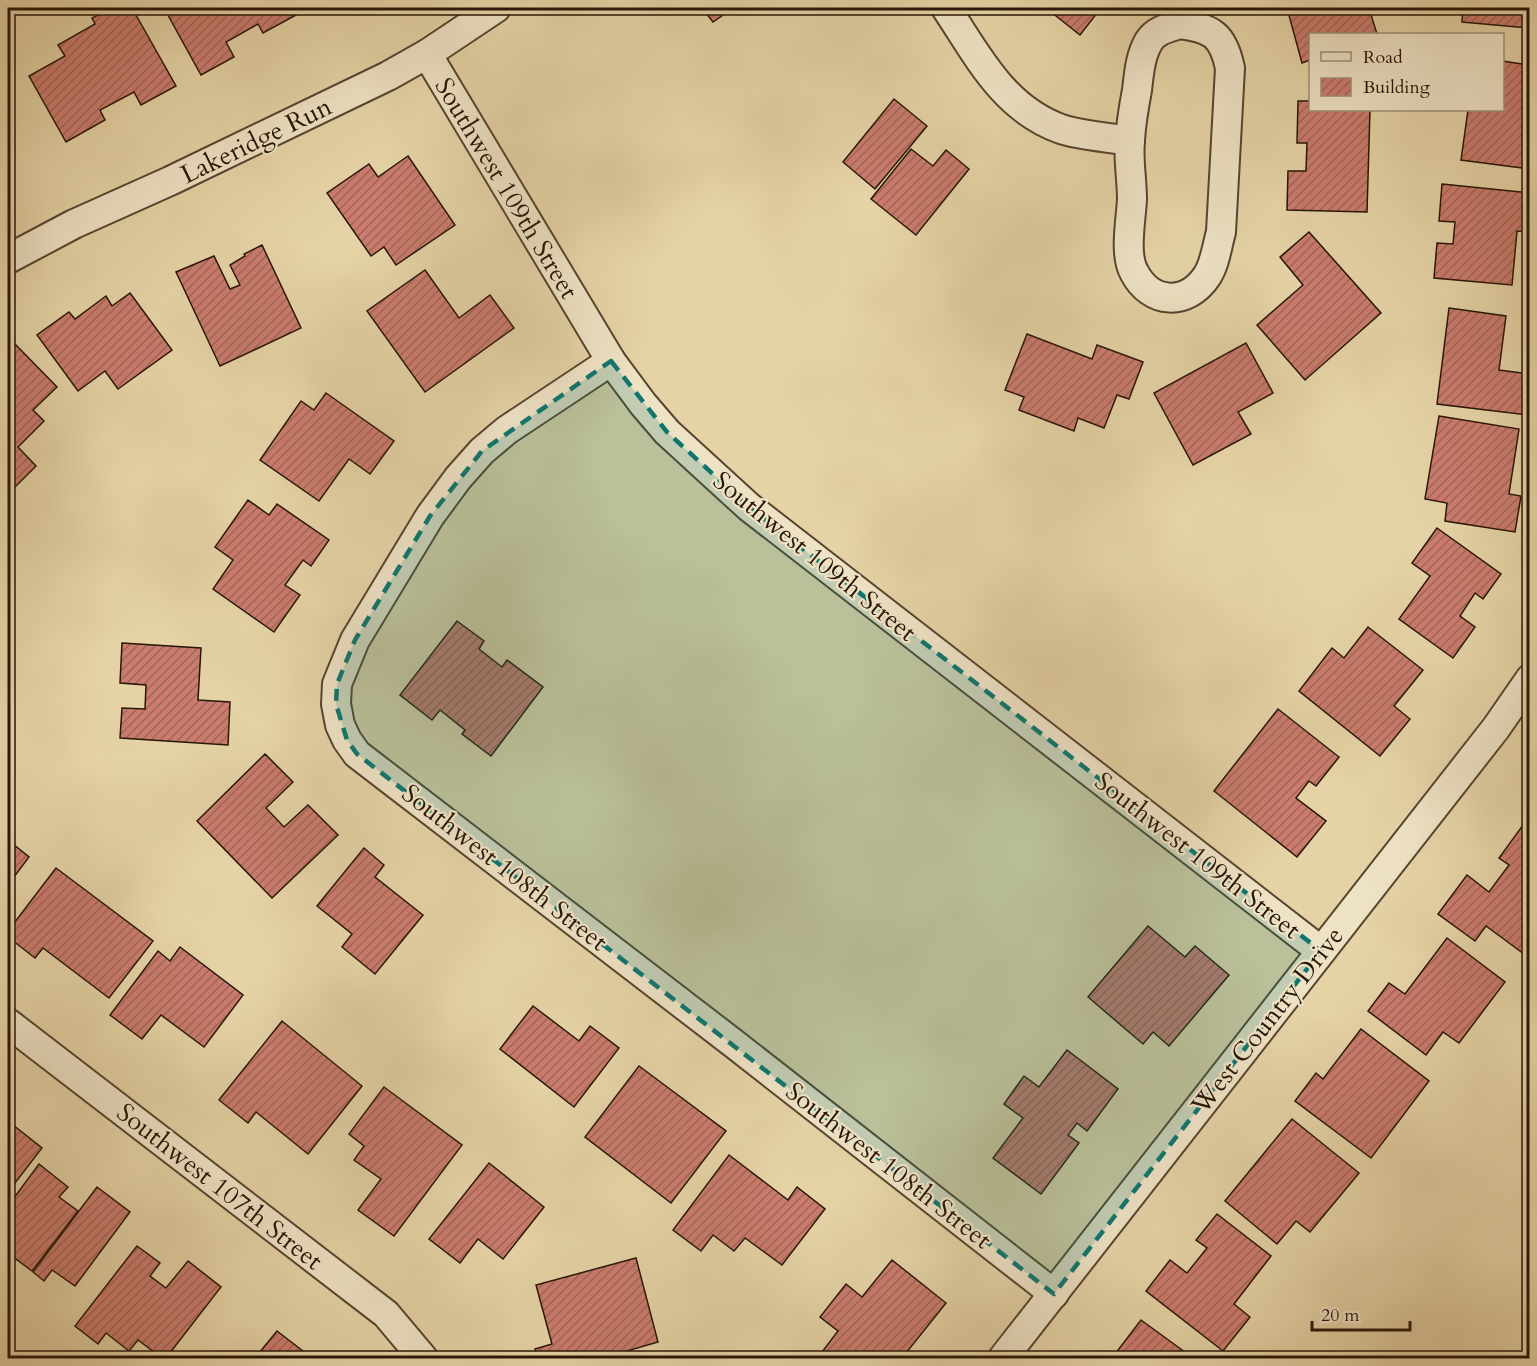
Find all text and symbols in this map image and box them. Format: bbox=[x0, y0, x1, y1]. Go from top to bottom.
legend bbox=[1309, 33, 1504, 111]
text: Road bbox=[1363, 45, 1403, 70]
street label: Southwest 109th Street bbox=[427, 71, 587, 305]
text: Building bbox=[1363, 75, 1431, 100]
street label: Lakeridge Run bbox=[175, 89, 338, 192]
street label: Southwest 109th Street bbox=[706, 463, 924, 649]
street label: Southwest 109th Street bbox=[1087, 764, 1308, 947]
street label: Southwest 108th Street bbox=[394, 776, 615, 959]
street label: West Country Drive bbox=[1183, 919, 1352, 1122]
street label: Southwest 108th Street bbox=[778, 1074, 999, 1257]
street label: Southwest 107th Street bbox=[109, 1095, 330, 1278]
scale bar bbox=[1312, 1294, 1410, 1332]
text: 20 m bbox=[1321, 1303, 1360, 1328]

